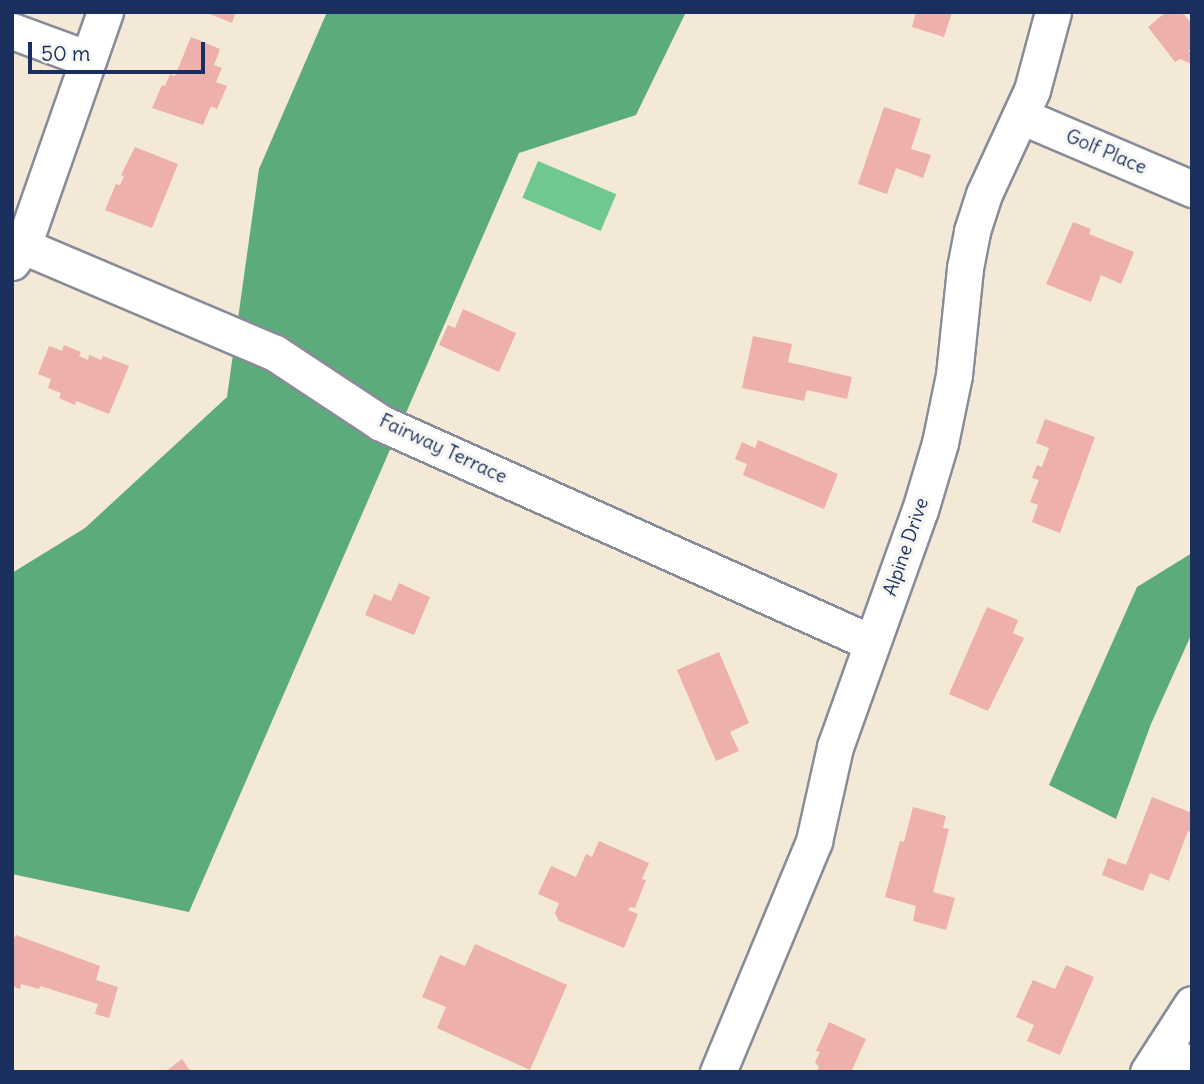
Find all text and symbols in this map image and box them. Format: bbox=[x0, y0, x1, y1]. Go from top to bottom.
scale bar bbox=[32, 28, 208, 72]
text: 50 m bbox=[41, 40, 90, 67]
street label: Golf Place bbox=[1062, 125, 1150, 179]
street label: Fairway Terrace bbox=[376, 409, 510, 489]
street label: Alpine Drive bbox=[879, 495, 933, 599]

